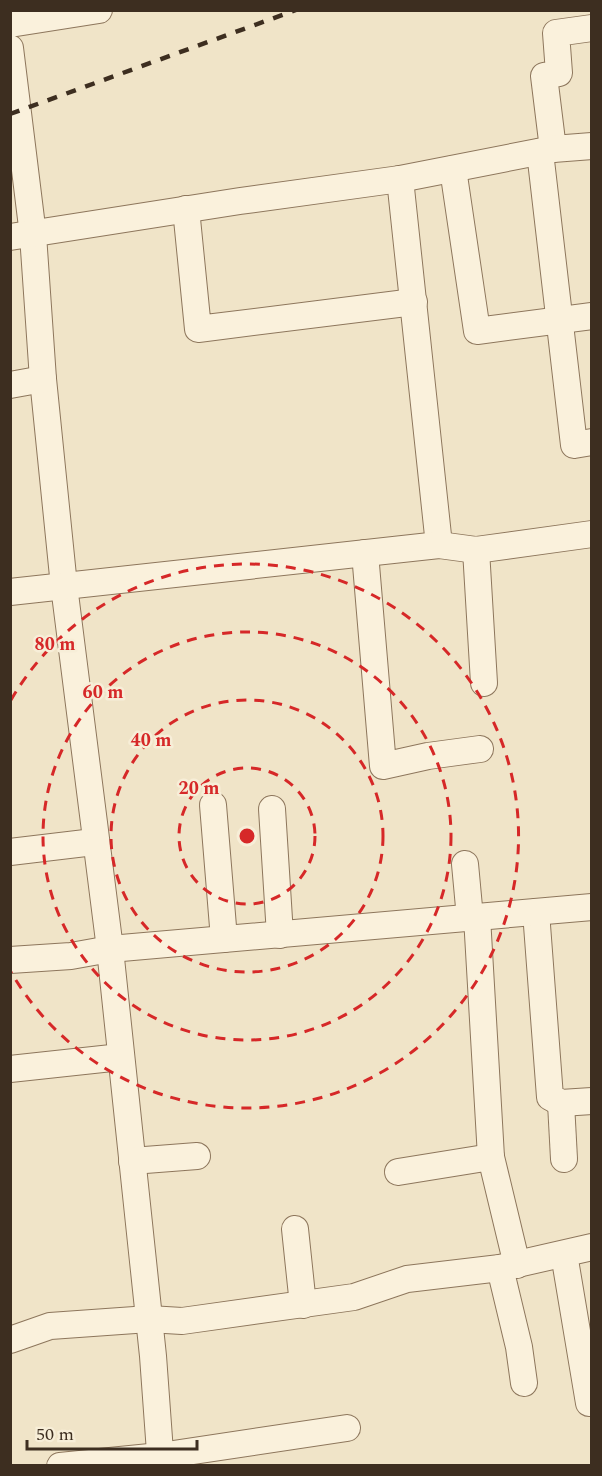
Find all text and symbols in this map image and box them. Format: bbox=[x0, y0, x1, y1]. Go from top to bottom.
text: 80 m bbox=[35, 631, 75, 658]
text: 60 m bbox=[83, 679, 123, 706]
text: 40 m bbox=[131, 727, 171, 754]
text: 20 m bbox=[179, 775, 219, 802]
centre of rings bbox=[237, 826, 257, 846]
scale bar bbox=[27, 1413, 196, 1451]
text: 50 m bbox=[36, 1421, 74, 1448]

